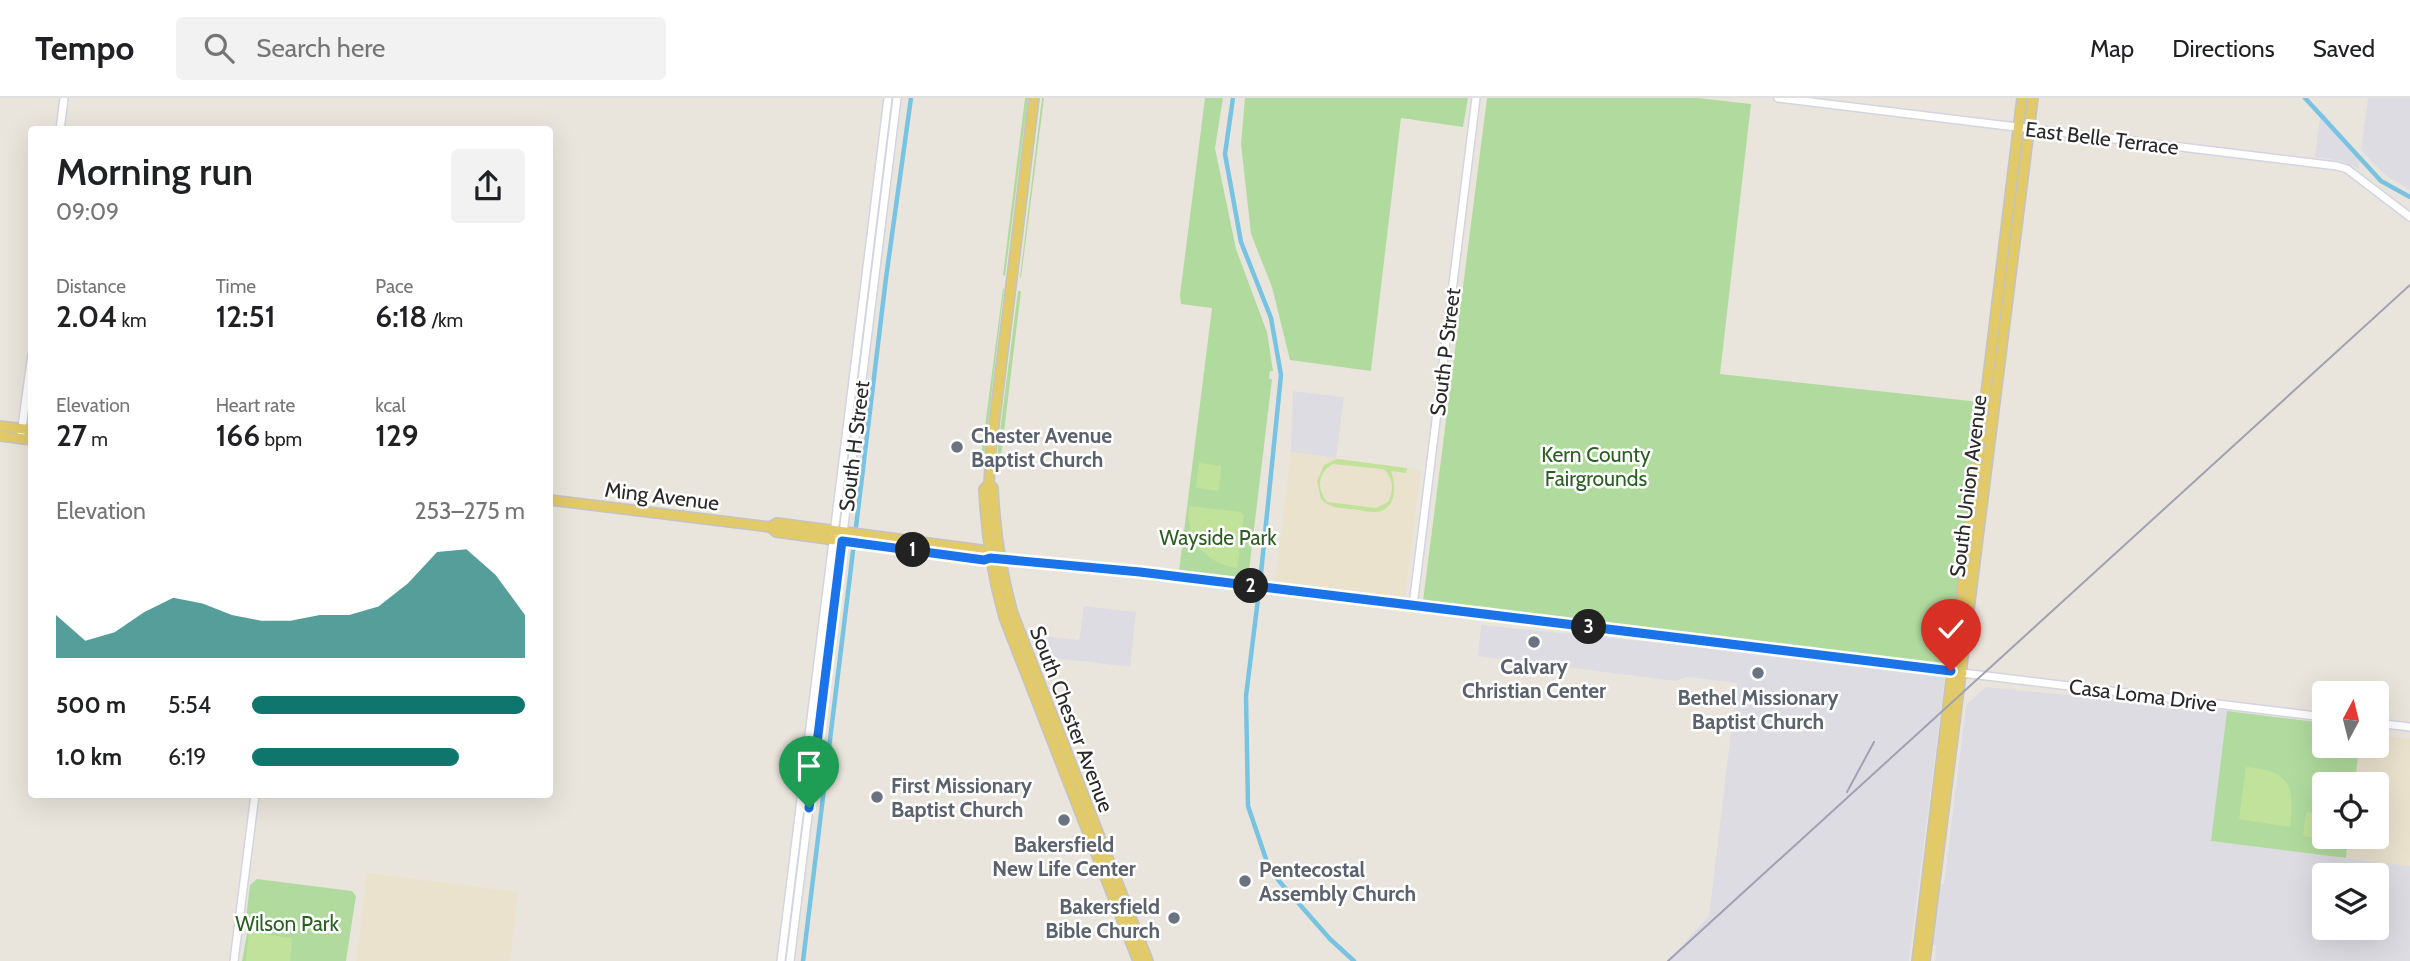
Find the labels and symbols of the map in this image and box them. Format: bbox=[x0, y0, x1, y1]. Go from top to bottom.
street label: East Belle Terrace bbox=[2024, 116, 2180, 160]
street label: South P Street bbox=[1425, 287, 1465, 417]
street label: South H Street bbox=[834, 379, 874, 513]
street label: South Union Avenue bbox=[1944, 393, 1992, 579]
place label: Chester Avenue Baptist Church bbox=[971, 423, 1112, 472]
marker: Chester Avenue Baptist Church bbox=[949, 439, 965, 455]
park label: Kern County Fairgrounds bbox=[1541, 442, 1651, 491]
street label: Ming Avenue bbox=[603, 477, 721, 515]
park label: Wayside Park bbox=[1159, 525, 1277, 550]
pin: 1 bbox=[895, 532, 930, 568]
pin: 2 bbox=[1234, 568, 1268, 603]
pin bbox=[1921, 599, 1981, 671]
pin: 3 bbox=[1572, 610, 1606, 644]
street label: South Chester Avenue bbox=[1025, 622, 1119, 816]
marker: Calvary Christian Center bbox=[1526, 634, 1542, 650]
place label: Calvary Christian Center bbox=[1462, 654, 1606, 703]
marker: Bethel Missionary Baptist Church bbox=[1750, 665, 1766, 681]
street label: Casa Loma Drive bbox=[2068, 674, 2219, 716]
north arrow bbox=[2312, 681, 2389, 758]
place label: Bethel Missionary Baptist Church bbox=[1677, 685, 1839, 734]
pin bbox=[779, 736, 839, 808]
place label: First Missionary Baptist Church bbox=[891, 773, 1033, 822]
marker: First Missionary Baptist Church bbox=[869, 789, 885, 805]
marker: Bakersfield New Life Center bbox=[1056, 812, 1072, 828]
place label: Bakersfield New Life Center bbox=[992, 832, 1136, 881]
place label: Pentecostal Assembly Church bbox=[1259, 857, 1416, 906]
marker: Pentecostal Assembly Church bbox=[1237, 873, 1253, 889]
place label: Bakersfield Bible Church bbox=[1045, 894, 1160, 943]
marker: Bakersfield Bible Church bbox=[1166, 910, 1182, 926]
park label: Wilson Park bbox=[235, 911, 339, 936]

